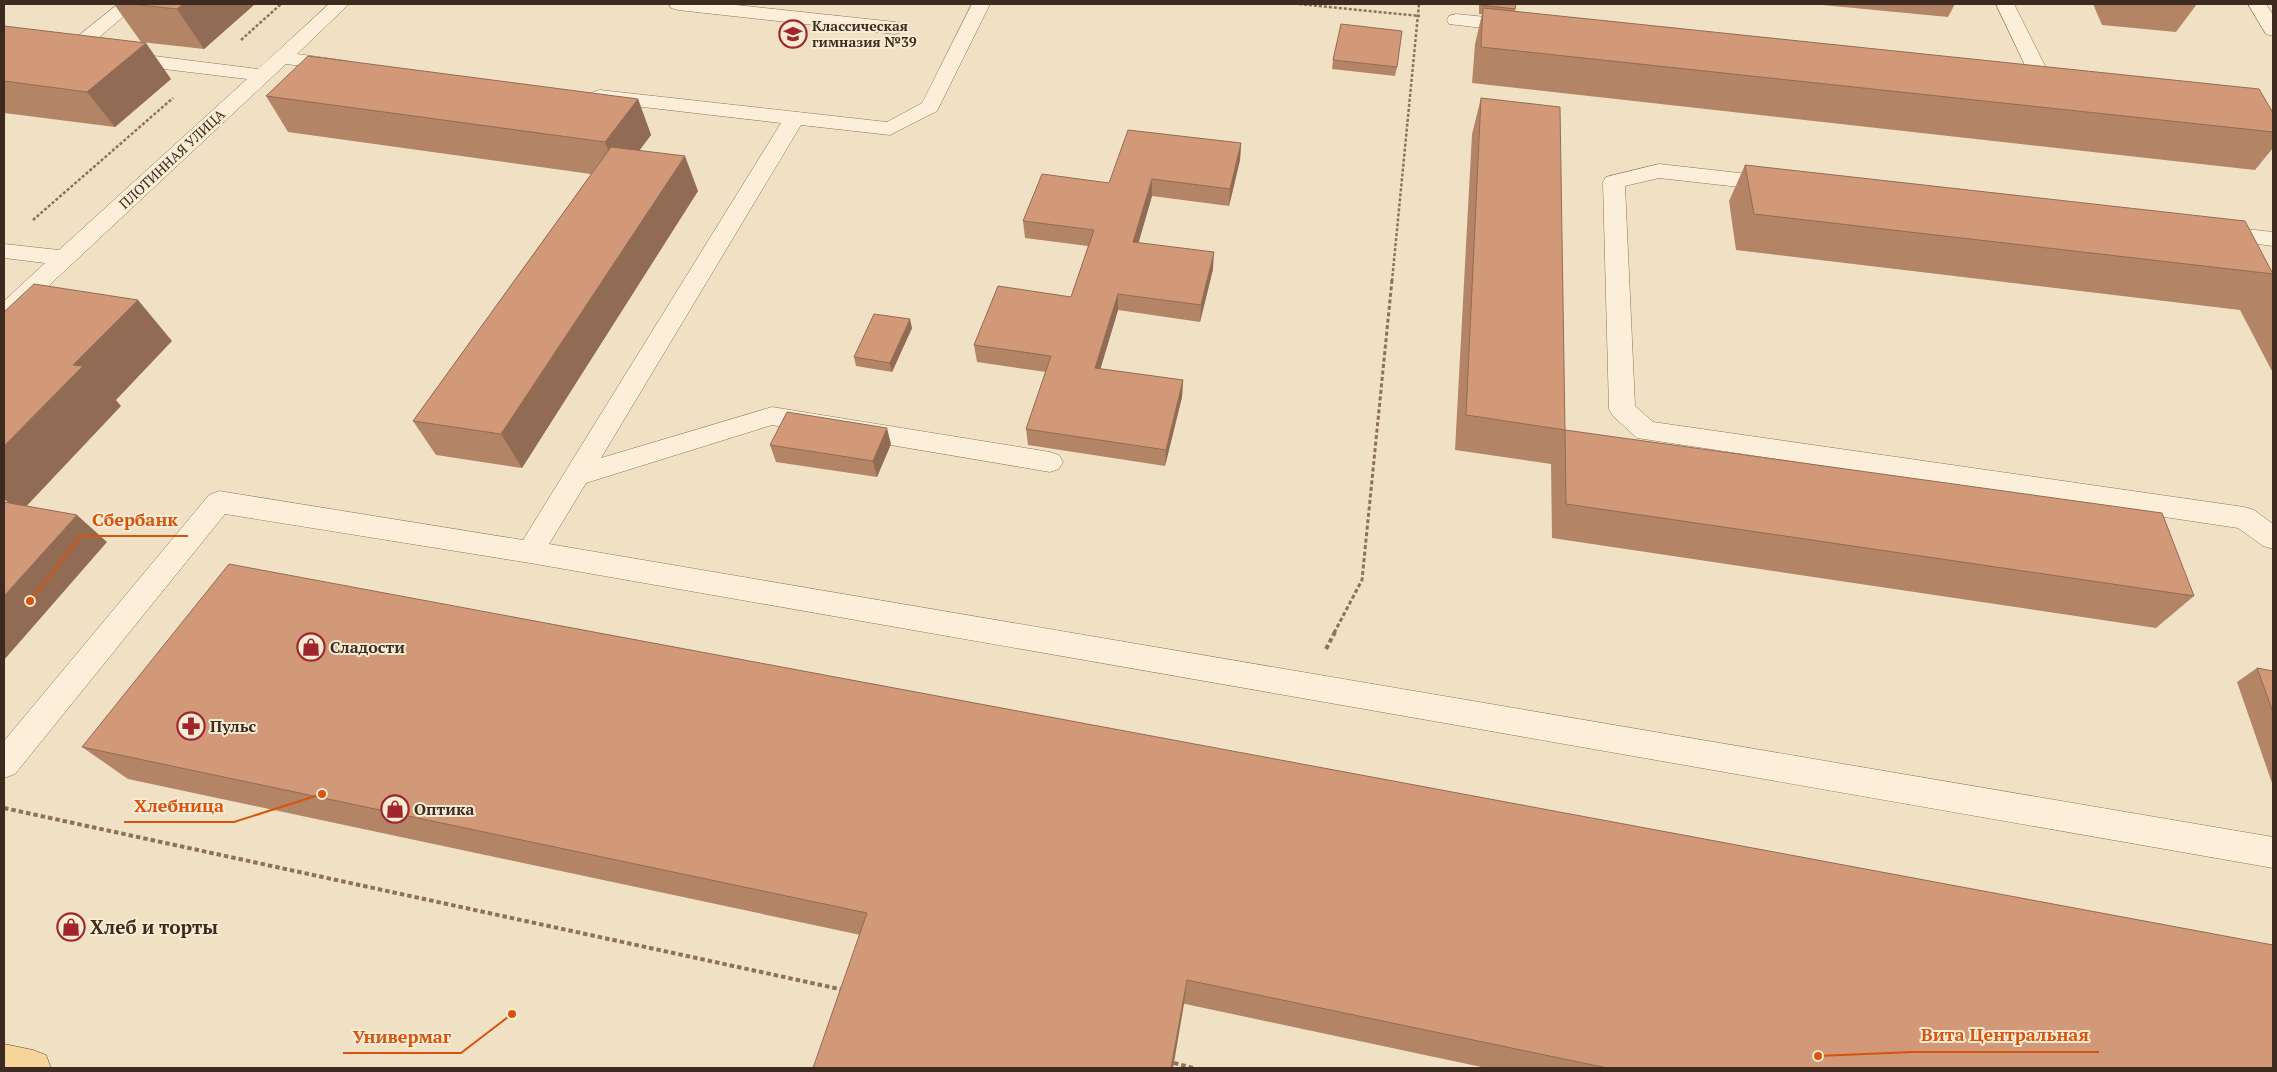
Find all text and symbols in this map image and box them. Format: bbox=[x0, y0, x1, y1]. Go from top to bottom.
place label: Классическая гимназия №39 bbox=[812, 16, 917, 51]
school or university icon: Классическая гимназия №39 bbox=[778, 19, 808, 49]
street label: ПЛОТИННАЯ УЛИЦА bbox=[115, 104, 229, 213]
callout: Сбербанк bbox=[81, 503, 188, 536]
text: Сбербанк bbox=[92, 507, 178, 531]
shop icon: Сладости bbox=[296, 632, 326, 662]
place label: Сладости bbox=[330, 636, 405, 658]
pharmacy icon: Пульс bbox=[176, 711, 206, 741]
place label: Пульс bbox=[210, 715, 256, 737]
callout: Хлебница bbox=[124, 789, 234, 822]
text: Хлебница bbox=[134, 793, 224, 817]
shop icon: Оптика bbox=[380, 794, 410, 824]
place label: Оптика bbox=[414, 798, 474, 820]
shop icon: Хлеб и торты bbox=[56, 912, 86, 942]
place label: Хлеб и торты bbox=[90, 914, 218, 939]
callout: Вита Центральная bbox=[1912, 1019, 2099, 1052]
callout: Универмаг bbox=[343, 1020, 461, 1053]
text: Вита Центральная bbox=[1921, 1022, 2089, 1046]
text: Универмаг bbox=[353, 1024, 452, 1048]

